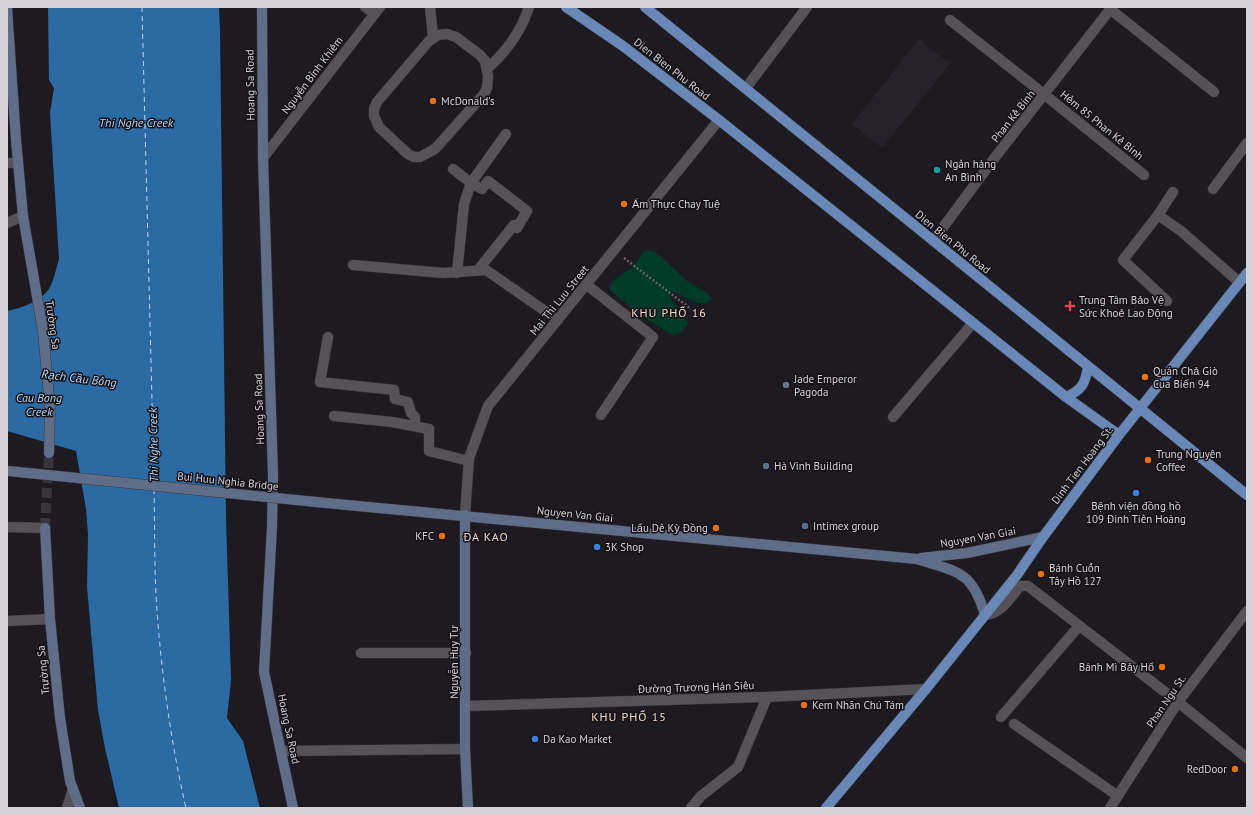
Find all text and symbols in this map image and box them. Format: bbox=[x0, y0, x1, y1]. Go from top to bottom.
street label: Nguyễn Bỉnh Khiêm bbox=[278, 33, 346, 117]
street label: Dien Bien Phu Road bbox=[631, 35, 713, 103]
street label: Hoang Sa Road bbox=[242, 49, 258, 121]
street label: Phan Kế Bính bbox=[988, 87, 1038, 145]
street label: Hẻm 85 Phan Kế Bính bbox=[1058, 87, 1146, 163]
place label: McDonald's bbox=[441, 94, 495, 108]
marker: McDonald's bbox=[428, 96, 438, 106]
water label: Thi Nghe Creek bbox=[99, 115, 174, 130]
place label: Ngân hàng An Bình bbox=[945, 157, 996, 184]
marker: Ngân hàng An Bình bbox=[932, 165, 942, 175]
place label: Ẩm Thực Chay Tuệ bbox=[632, 197, 720, 211]
marker: Ẩm Thực Chay Tuệ bbox=[619, 199, 629, 209]
street label: Dien Bien Phu Road bbox=[912, 207, 994, 277]
street label: Mai Thi Luu Street bbox=[526, 262, 592, 338]
place label: Trung Tâm Bảo Vệ Sức Khoẻ Lao Động bbox=[1079, 293, 1173, 320]
street label: Trường Sa bbox=[43, 300, 63, 350]
marker: Trung Tâm Bảo Vệ Sức Khoẻ Lao Động bbox=[1064, 300, 1076, 312]
district label: KHU PHỐ 16 bbox=[631, 305, 707, 320]
place label: Quán Chả Giò Cua Biển 94 bbox=[1153, 364, 1218, 391]
water label: Rạch Cầu Bông bbox=[41, 366, 117, 390]
place label: Jade Emperor Pagoda bbox=[793, 372, 857, 399]
marker: Quán Chả Giò Cua Biển 94 bbox=[1140, 372, 1150, 382]
street label: Hoang Sa Road bbox=[251, 373, 267, 445]
marker: Jade Emperor Pagoda bbox=[781, 380, 791, 390]
water label: Cau Bong Creek bbox=[16, 390, 62, 419]
water label: Thi Nghe Creek bbox=[145, 407, 161, 482]
street label: Dinh Tien Hoang St. bbox=[1048, 423, 1116, 507]
place label: Trung Nguyên Coffee bbox=[1156, 447, 1221, 474]
marker: Trung Nguyên Coffee bbox=[1143, 455, 1153, 465]
place label: Hà Vinh Building bbox=[774, 459, 853, 473]
marker: Hà Vinh Building bbox=[761, 461, 771, 471]
street label: Bui Huu Nghia Bridge bbox=[177, 469, 280, 493]
marker: Bệnh viện đồng hồ 109 Đinh Tiên Hoàng bbox=[1131, 488, 1141, 498]
place label: Bệnh viện đồng hồ 109 Đinh Tiên Hoàng bbox=[1086, 499, 1186, 526]
street label: Nguyen Van Giai bbox=[536, 503, 614, 525]
place label: Intimex group bbox=[813, 519, 879, 533]
place label: Lẩu Dê Kỳ Đồng bbox=[631, 521, 708, 535]
marker: Intimex group bbox=[800, 521, 810, 531]
marker: Lẩu Dê Kỳ Đồng bbox=[711, 523, 721, 533]
street label: Nguyen Van Giai bbox=[939, 523, 1017, 551]
place label: KFC bbox=[415, 529, 434, 543]
district label: ĐA KAO bbox=[462, 529, 509, 544]
marker: KFC bbox=[437, 531, 447, 541]
place label: 3K Shop bbox=[605, 540, 644, 554]
marker: 3K Shop bbox=[592, 542, 602, 552]
place label: Bánh Cuốn Tây Hồ 127 bbox=[1049, 561, 1102, 588]
marker: Bánh Cuốn Tây Hồ 127 bbox=[1036, 569, 1046, 579]
street label: Nguyễn Huy Tự bbox=[447, 625, 461, 699]
street label: Trường Sa bbox=[33, 645, 53, 695]
place label: Bánh Mì Bảy Hổ bbox=[1079, 660, 1154, 674]
marker: Bánh Mì Bảy Hổ bbox=[1157, 662, 1167, 672]
street label: Phan Ngu St. bbox=[1143, 672, 1189, 730]
street label: Đường Trương Hán Siêu bbox=[637, 678, 755, 696]
street label: Hoang Sa Road bbox=[275, 693, 303, 765]
place label: Kem Nhãn Chú Tám bbox=[812, 698, 904, 712]
marker: Kem Nhãn Chú Tám bbox=[799, 700, 809, 710]
district label: KHU PHỐ 15 bbox=[591, 709, 667, 724]
place label: Da Kao Market bbox=[543, 732, 612, 746]
marker: Da Kao Market bbox=[530, 734, 540, 744]
place label: RedDoor bbox=[1187, 762, 1227, 776]
marker: RedDoor bbox=[1230, 764, 1240, 774]

